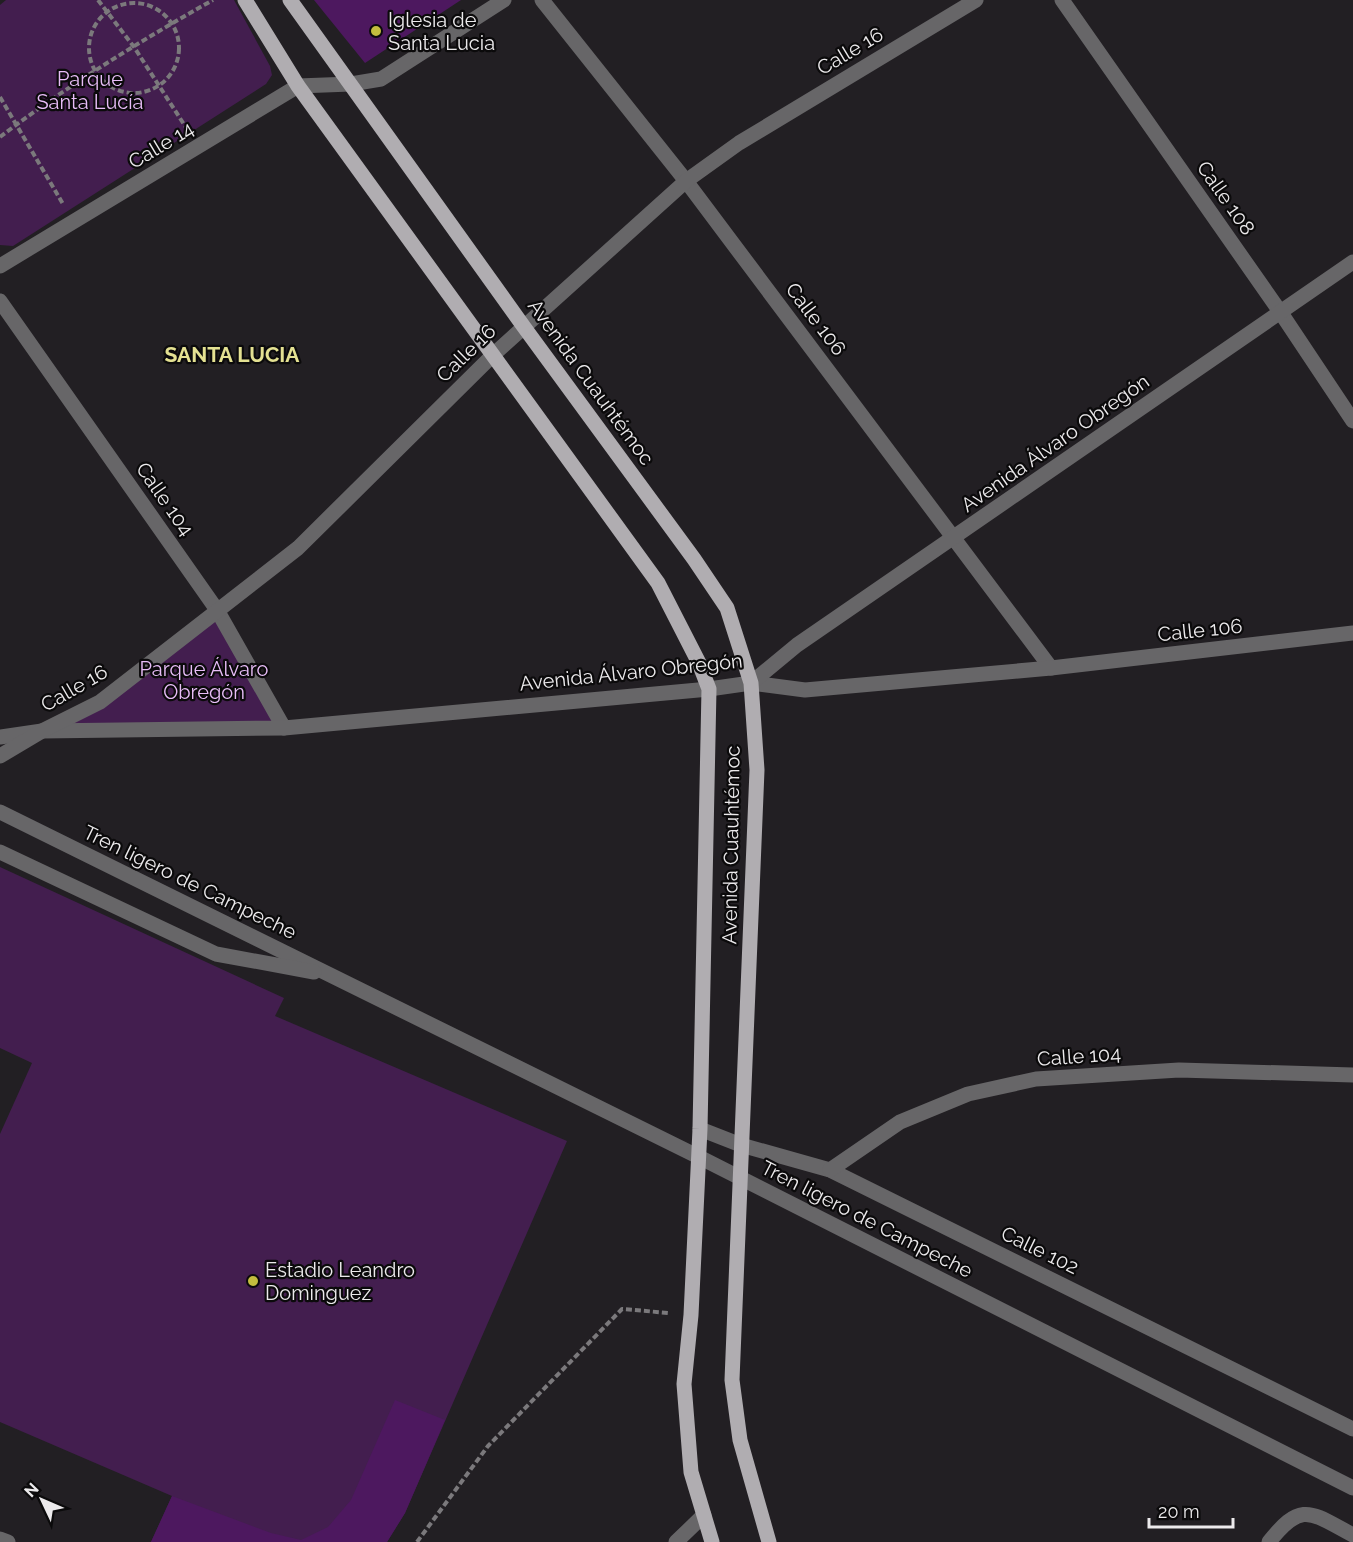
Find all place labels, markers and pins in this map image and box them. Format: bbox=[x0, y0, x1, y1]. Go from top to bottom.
place label: Iglesia de Santa Lucia bbox=[388, 8, 495, 55]
marker: Iglesia de Santa Lucia bbox=[369, 24, 383, 38]
place label: Estadio Leandro Dominguez bbox=[265, 1258, 415, 1305]
marker: Estadio Leandro Dominguez bbox=[246, 1274, 260, 1288]

